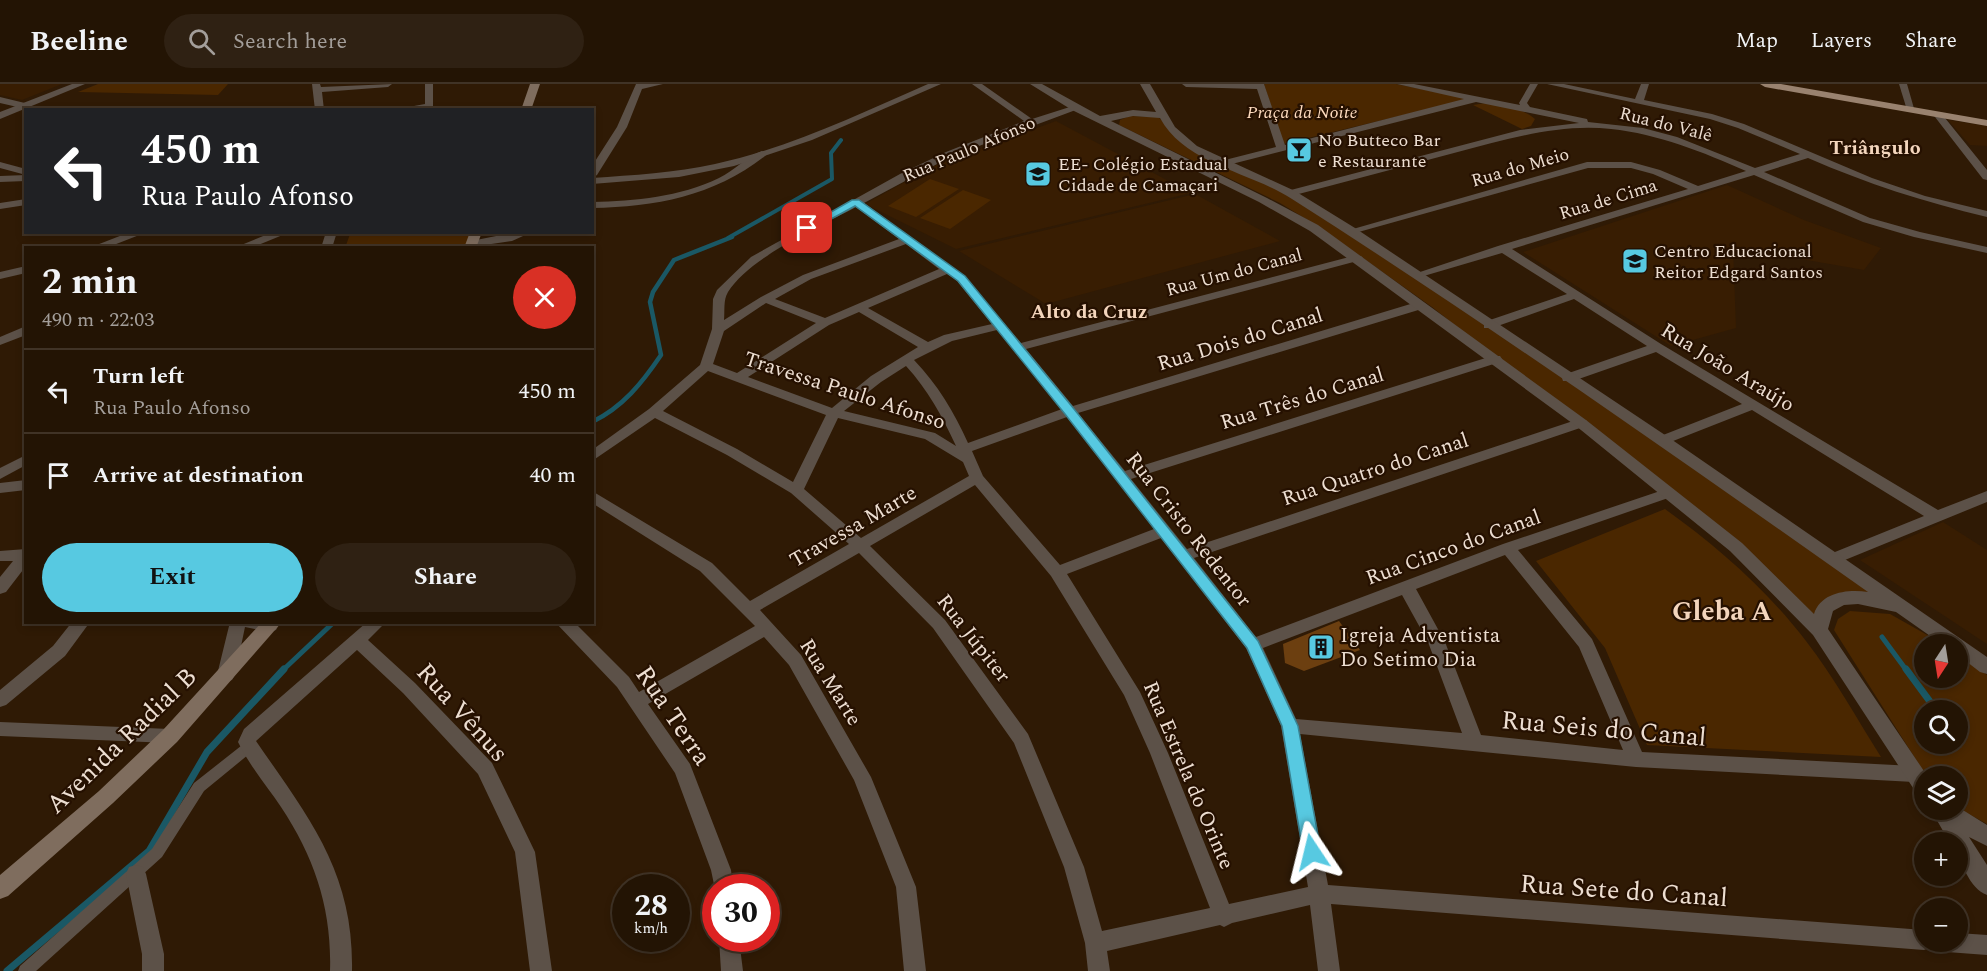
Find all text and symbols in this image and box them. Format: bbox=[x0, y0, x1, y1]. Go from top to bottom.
search box bbox=[164, 14, 584, 68]
text: Beeline bbox=[30, 20, 128, 63]
icon: search bbox=[185, 25, 218, 58]
text: Search here bbox=[233, 25, 347, 58]
text: Map bbox=[1736, 25, 1778, 57]
text: Layers bbox=[1811, 25, 1872, 57]
text: Share bbox=[1905, 25, 1957, 57]
park label: Praça da Noite bbox=[1247, 99, 1357, 126]
street label: Rua do Valê bbox=[1617, 100, 1715, 149]
street label: Rua Paulo Afonso bbox=[899, 109, 1040, 190]
text: 450 m bbox=[141, 119, 260, 182]
place label: No Butteco Bar e Restaurante bbox=[1318, 127, 1441, 175]
icon: left bbox=[42, 132, 120, 210]
district label: Triângulo bbox=[1829, 133, 1921, 163]
bar icon: No Butteco Bar e Restaurante bbox=[1284, 135, 1314, 165]
street label: Rua do Meio bbox=[1468, 141, 1572, 194]
place label: EE- Colégio Estadual Cidade de Camaçari bbox=[1058, 151, 1228, 199]
school or university icon: EE- Colégio Estadual Cidade de Camaçari bbox=[1023, 159, 1053, 189]
street label: Rua de Cima bbox=[1556, 172, 1661, 227]
text: Rua Paulo Afonso bbox=[141, 176, 354, 218]
pin bbox=[781, 202, 832, 253]
icon: arrive bbox=[790, 211, 823, 244]
place label: Centro Educacional Reitor Edgard Santos bbox=[1654, 238, 1823, 286]
street label: Rua Um do Canal bbox=[1163, 241, 1305, 304]
school or university icon: Centro Educacional Reitor Edgard Santos bbox=[1620, 246, 1650, 276]
text: 2 min bbox=[42, 255, 138, 310]
button: close bbox=[513, 266, 576, 329]
district label: Alto da Cruz bbox=[1031, 297, 1147, 327]
street label: Rua Dois do Canal bbox=[1153, 300, 1327, 380]
text: 490 m · 22:03 bbox=[42, 305, 154, 335]
street label: Rua João Araújo bbox=[1654, 315, 1801, 421]
street label: Travessa Paulo Afonso bbox=[740, 343, 950, 439]
street label: Rua Três do Canal bbox=[1216, 359, 1388, 439]
text: Turn left bbox=[93, 360, 185, 393]
icon: left bbox=[42, 375, 75, 408]
text: 450 m bbox=[519, 375, 576, 408]
text: Rua Paulo Afonso bbox=[93, 393, 251, 423]
street label: Rua Quatro do Canal bbox=[1278, 425, 1473, 515]
street label: Rua Cristo Redentor bbox=[1117, 445, 1259, 614]
icon: arrive bbox=[42, 459, 75, 492]
text: Arrive at destination bbox=[93, 459, 304, 492]
text: 40 m bbox=[530, 459, 576, 492]
street label: Travessa Marte bbox=[784, 477, 923, 576]
street label: Rua Cinco do Canal bbox=[1361, 501, 1545, 594]
button: Exit bbox=[42, 543, 303, 612]
button: Share bbox=[315, 543, 576, 612]
street label: Rua Júpiter bbox=[928, 587, 1018, 690]
district label: Gleba A bbox=[1672, 591, 1772, 633]
place label: Igreja Adventista Do Setimo Dia bbox=[1340, 620, 1501, 676]
building icon: Igreja Adventista Do Setimo Dia bbox=[1306, 632, 1336, 662]
street label: Rua Marte bbox=[791, 633, 870, 732]
north arrow bbox=[1914, 634, 1968, 688]
map controls bbox=[1914, 634, 1968, 952]
street label: Rua Vênus bbox=[406, 654, 518, 772]
street label: Rua Terra bbox=[625, 657, 722, 774]
street label: Avenida Radial B bbox=[37, 658, 206, 824]
street label: Rua Estrela do Orinte bbox=[1134, 676, 1242, 874]
street label: Rua Seis do Canal bbox=[1500, 700, 1708, 758]
button: search bbox=[1914, 700, 1968, 754]
button: layers bbox=[1914, 766, 1968, 820]
position arrow bbox=[1280, 820, 1344, 884]
button: + bbox=[1914, 832, 1968, 886]
street label: Rua Sete do Canal bbox=[1519, 864, 1729, 918]
speed limit sign: 30 bbox=[702, 874, 780, 952]
text: 28 bbox=[634, 883, 668, 929]
button: − bbox=[1914, 898, 1968, 952]
text: km/h bbox=[634, 917, 668, 940]

